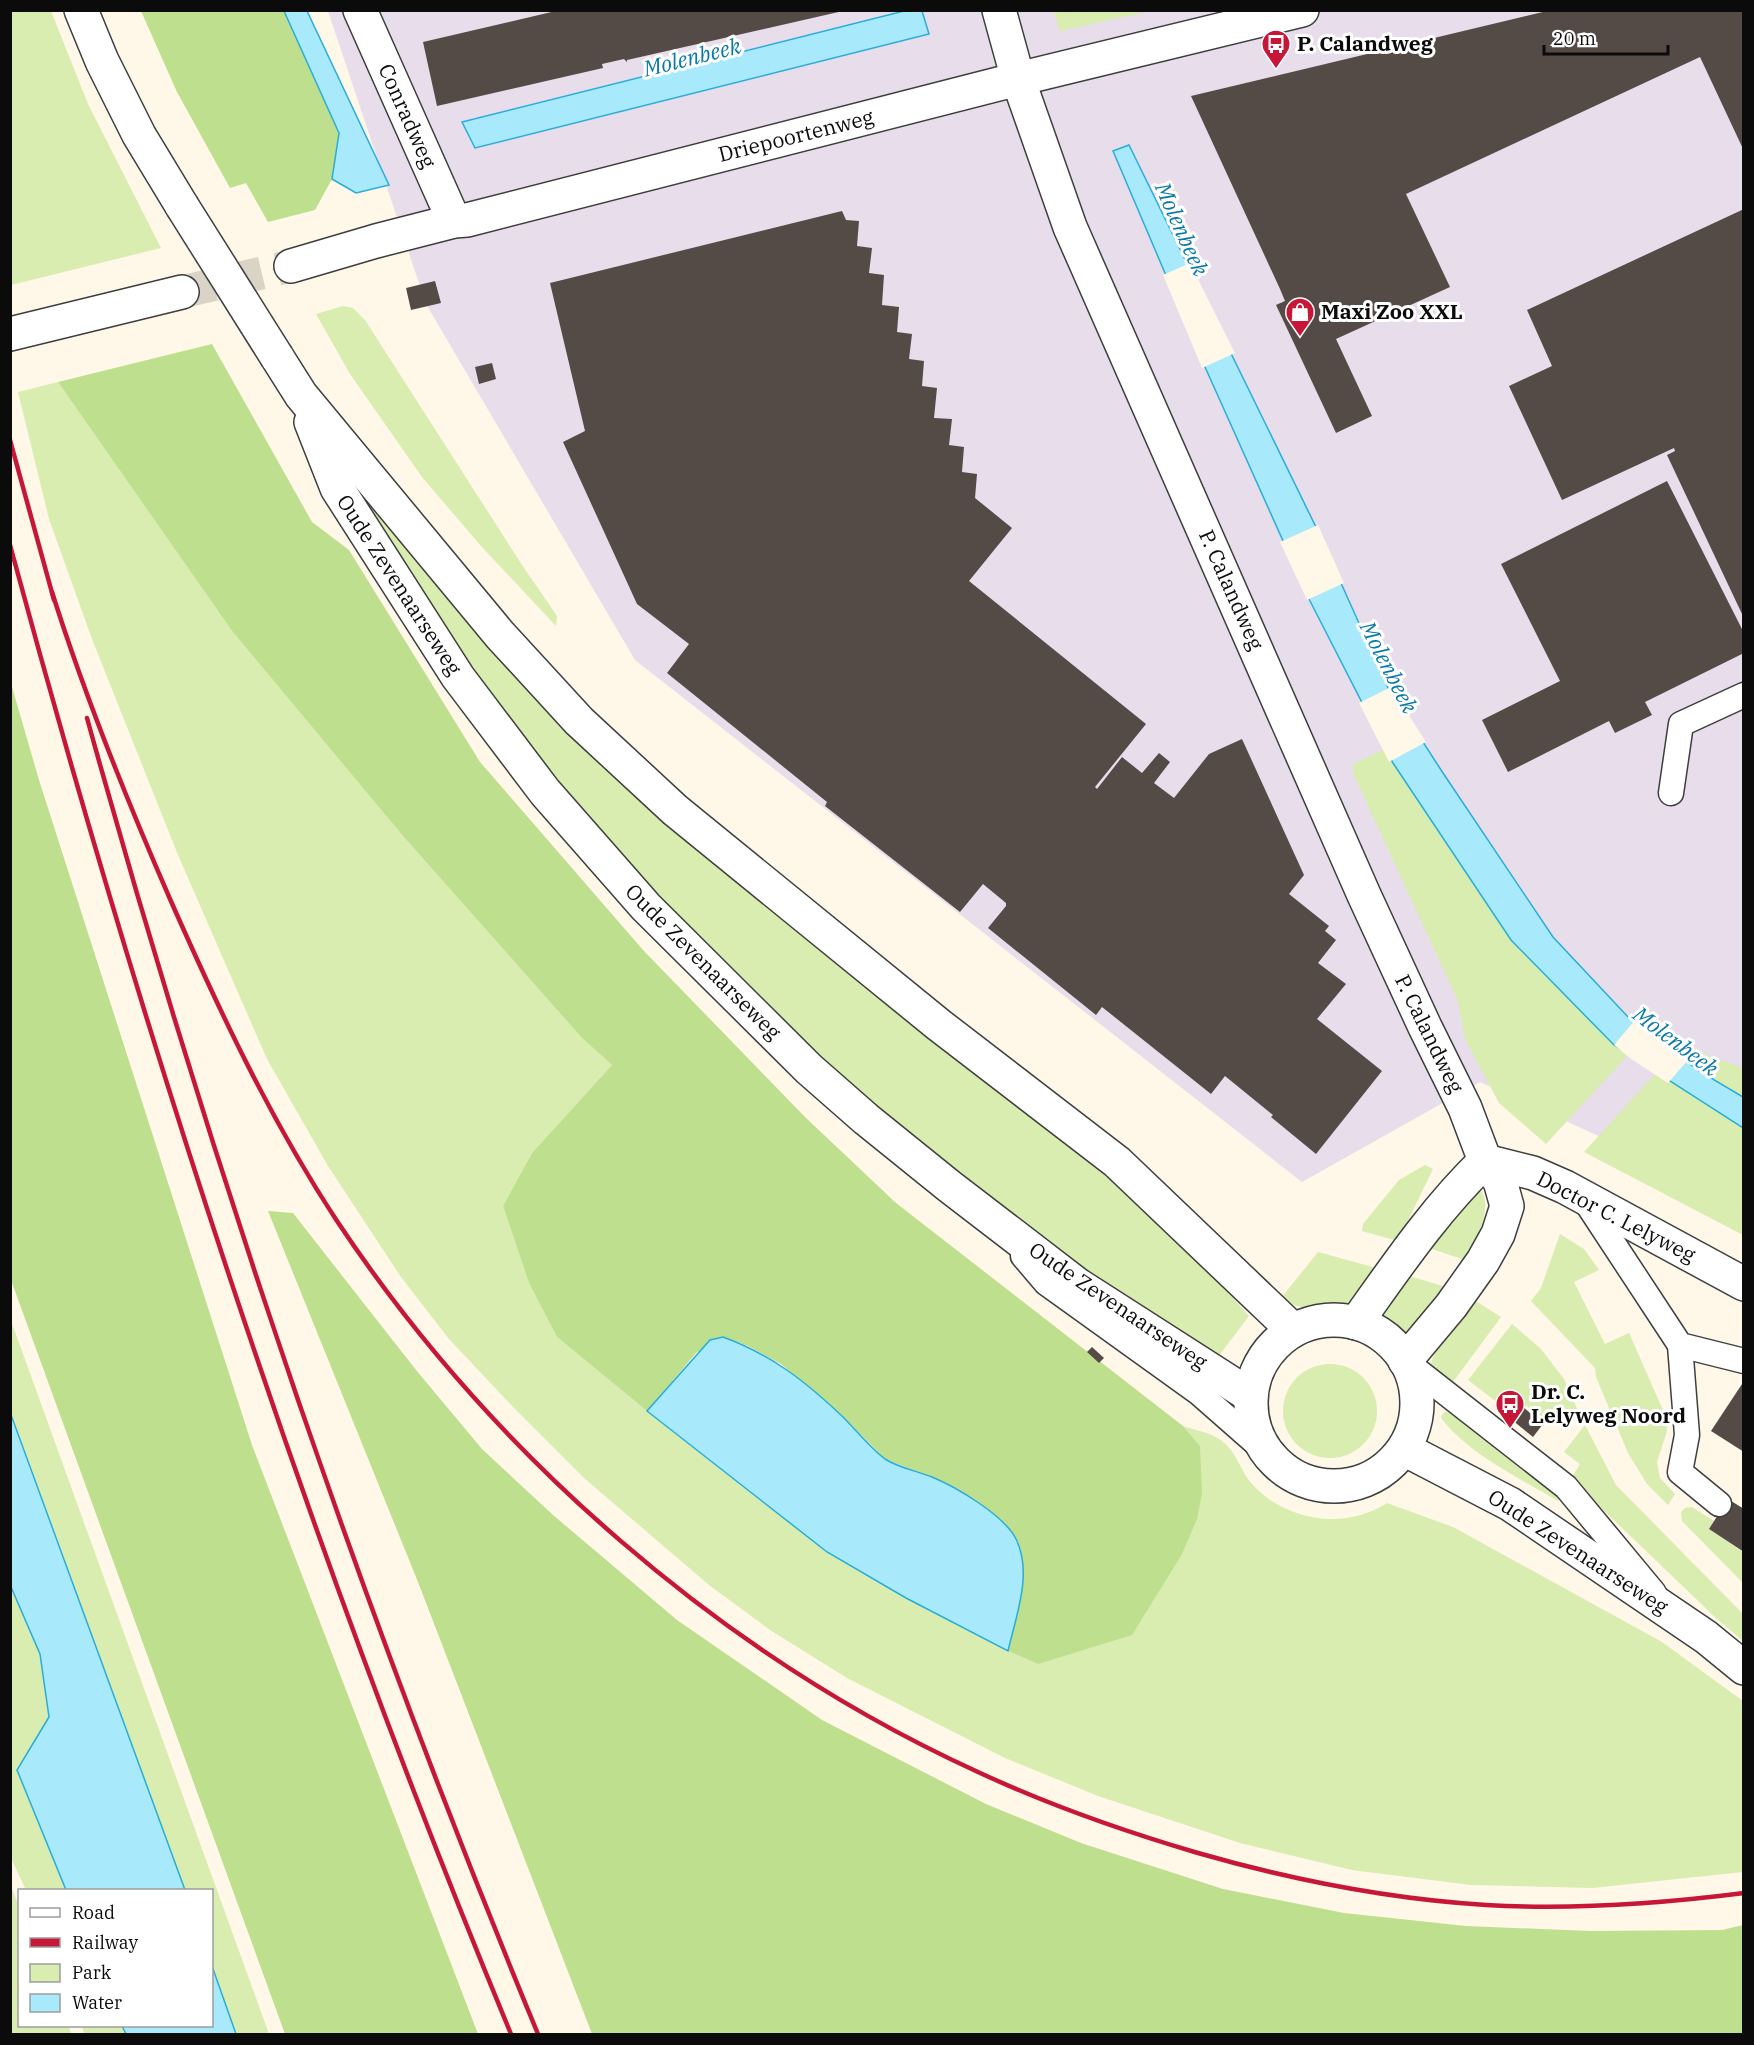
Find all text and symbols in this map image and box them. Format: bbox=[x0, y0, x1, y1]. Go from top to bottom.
scale bar bbox=[1544, 18, 1668, 56]
text: 20 m bbox=[1553, 27, 1596, 50]
bus stop icon: P. Calandweg bbox=[1260, 28, 1292, 70]
place label: P. Calandweg bbox=[1297, 29, 1434, 57]
water label: Molenbeek bbox=[639, 30, 744, 83]
street label: Conradweg bbox=[373, 59, 444, 173]
street label: Driepoortenweg bbox=[715, 102, 877, 168]
water label: Molenbeek bbox=[1149, 177, 1216, 280]
shop icon: Maxi Zoo XXL bbox=[1284, 296, 1316, 338]
place label: Maxi Zoo XXL bbox=[1321, 297, 1463, 325]
street label: Oude Zevenaarseweg bbox=[331, 489, 469, 681]
street label: P. Calandweg bbox=[1193, 525, 1271, 655]
water label: Molenbeek bbox=[1353, 615, 1425, 718]
street label: Oude Zevenaarseweg bbox=[620, 877, 788, 1046]
street label: P. Calandweg bbox=[1389, 970, 1471, 1098]
water label: Molenbeek bbox=[1627, 998, 1725, 1082]
street label: Doctor C. Lelyweg bbox=[1532, 1164, 1701, 1269]
street label: Oude Zevenaarseweg bbox=[1024, 1235, 1214, 1376]
place label: Dr. C. Lelyweg Noord bbox=[1531, 1377, 1686, 1429]
bus stop icon: Dr. C. Lelyweg Noord bbox=[1494, 1388, 1526, 1430]
street label: Oude Zevenaarseweg bbox=[1483, 1482, 1675, 1620]
legend bbox=[18, 1889, 213, 2027]
text: Road bbox=[72, 1901, 115, 1924]
text: Railway bbox=[72, 1931, 138, 1954]
text: Park bbox=[72, 1961, 112, 1984]
text: Water bbox=[72, 1991, 122, 2014]

